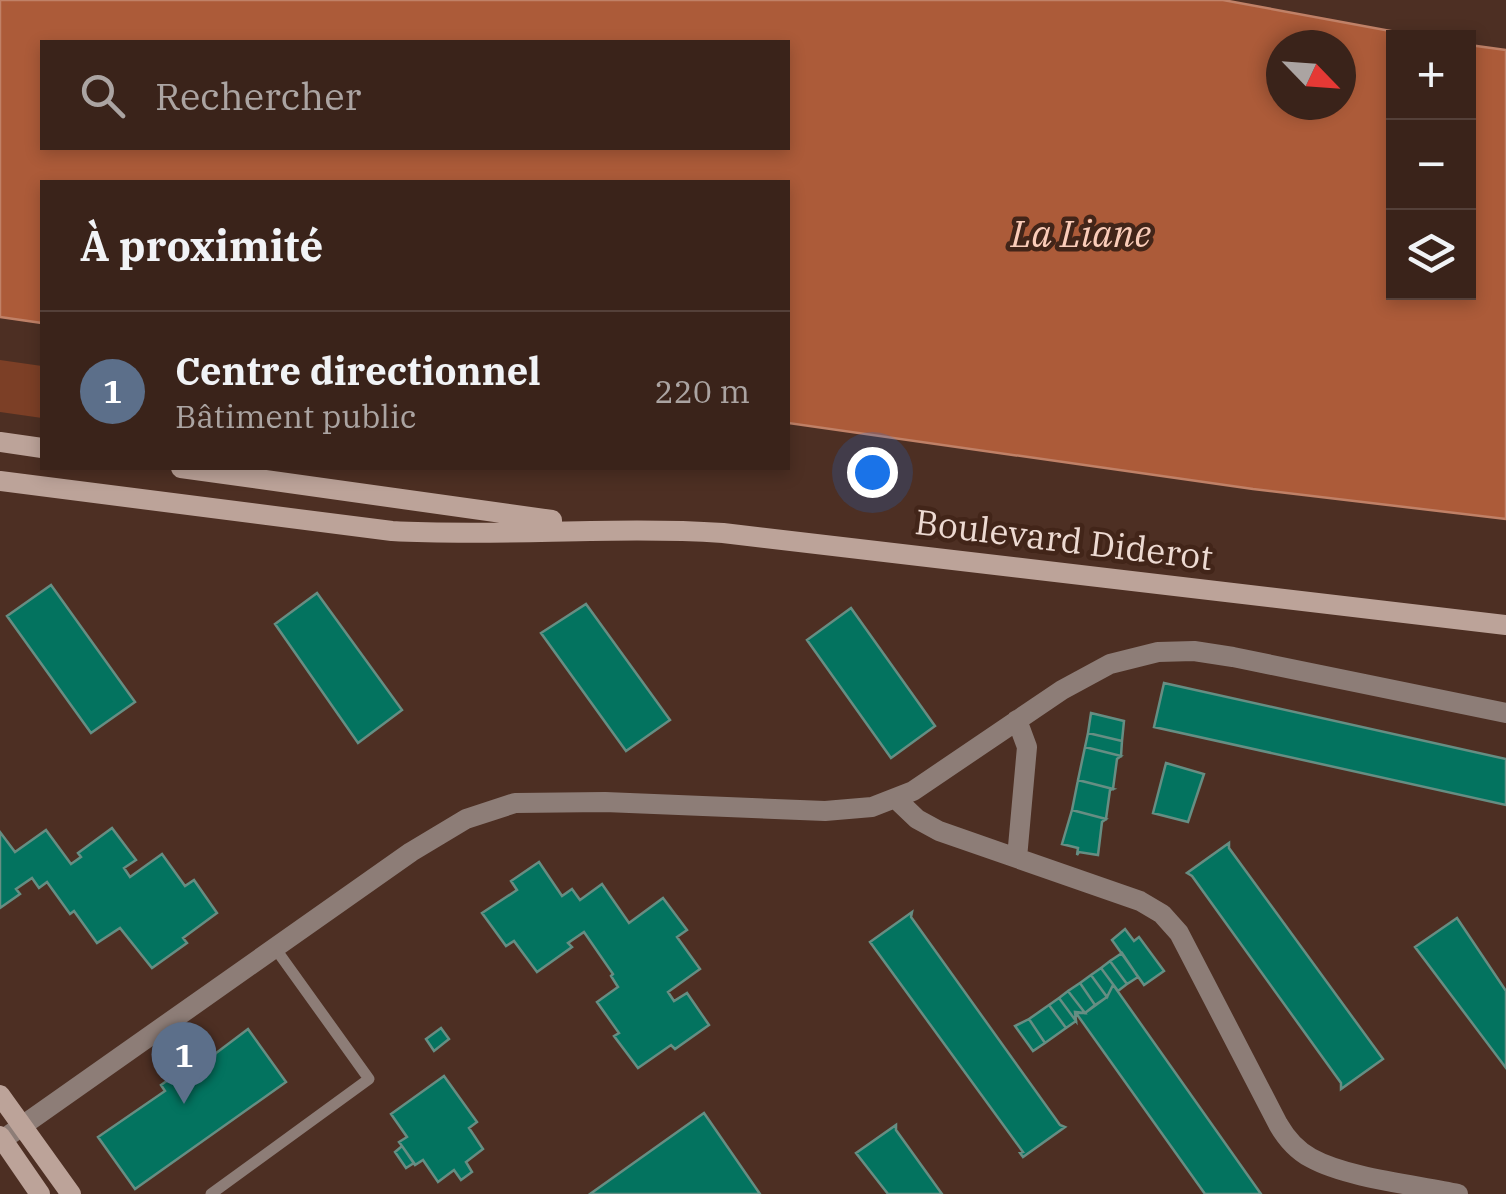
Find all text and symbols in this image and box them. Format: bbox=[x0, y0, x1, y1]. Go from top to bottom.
north arrow bbox=[1266, 30, 1356, 120]
map controls bbox=[1386, 30, 1476, 300]
button: + bbox=[1386, 30, 1476, 120]
search box bbox=[40, 40, 790, 150]
icon: search bbox=[75, 68, 130, 123]
text: Rechercher bbox=[155, 71, 361, 120]
button: − bbox=[1386, 120, 1476, 210]
water label: La Liane bbox=[1010, 208, 1151, 257]
button: layers bbox=[1386, 210, 1476, 300]
text: À proximité bbox=[80, 218, 323, 273]
text: Centre directionnel bbox=[175, 346, 541, 395]
text: 1 bbox=[103, 370, 122, 412]
text: 220 m bbox=[654, 370, 750, 412]
text: Bâtiment public bbox=[175, 395, 417, 437]
your location bbox=[847, 447, 898, 498]
street label: Boulevard Diderot bbox=[912, 498, 1216, 580]
pin: 1 bbox=[152, 1022, 216, 1104]

